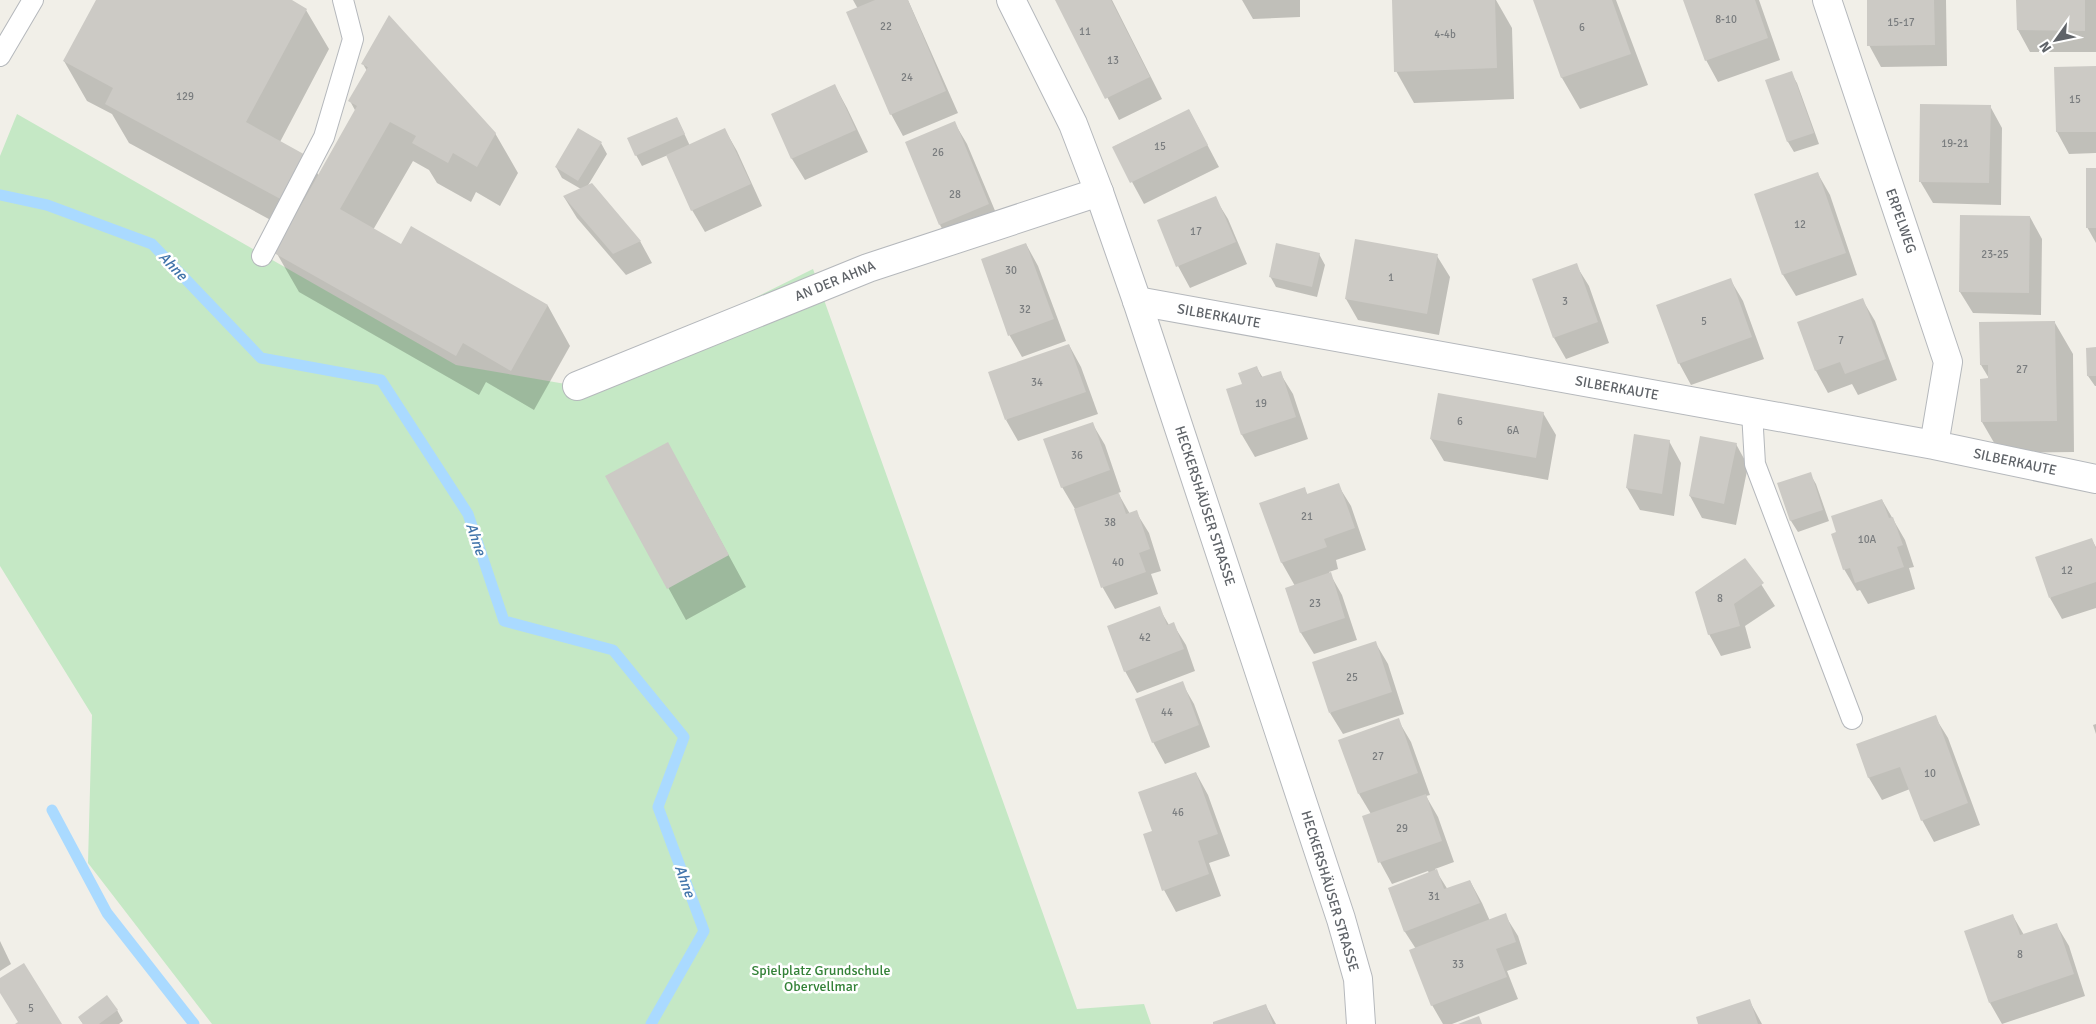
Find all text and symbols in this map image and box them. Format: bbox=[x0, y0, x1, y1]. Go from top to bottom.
house number: 8-10 bbox=[1715, 13, 1737, 26]
north arrow bbox=[2031, 15, 2081, 65]
house number: 15-17 bbox=[1887, 16, 1915, 29]
house number: 22 bbox=[880, 20, 892, 33]
house number: 6 bbox=[1579, 21, 1585, 34]
house number: 11 bbox=[1079, 25, 1091, 38]
house number: 4-4b bbox=[1434, 28, 1456, 41]
text: N bbox=[2036, 38, 2055, 56]
house number: 13 bbox=[1107, 54, 1119, 67]
house number: 24 bbox=[901, 71, 913, 84]
house number: 129 bbox=[176, 90, 194, 103]
house number: 15 bbox=[2069, 93, 2081, 106]
house number: 19-21 bbox=[1941, 137, 1969, 150]
house number: 15 bbox=[1154, 140, 1166, 153]
house number: 26 bbox=[932, 146, 944, 159]
street label: ERPELWEG bbox=[1882, 186, 1920, 256]
house number: 28 bbox=[949, 188, 961, 201]
house number: 12 bbox=[1794, 218, 1806, 231]
house number: 17 bbox=[1190, 225, 1202, 238]
water label: Ahne bbox=[155, 248, 192, 285]
house number: 23-25 bbox=[1981, 248, 2009, 261]
street label: AN DER AHNA bbox=[792, 257, 878, 305]
house number: 30 bbox=[1005, 264, 1017, 277]
house number: 1 bbox=[1388, 271, 1394, 284]
house number: 3 bbox=[1562, 295, 1568, 308]
street label: SILBERKAUTE bbox=[1176, 300, 1262, 332]
house number: 32 bbox=[1019, 303, 1031, 316]
house number: 5 bbox=[1701, 315, 1707, 328]
house number: 7 bbox=[1838, 334, 1844, 347]
house number: 27 bbox=[2016, 363, 2028, 376]
street label: SILBERKAUTE bbox=[1574, 372, 1660, 404]
house number: 34 bbox=[1031, 376, 1043, 389]
house number: 19 bbox=[1255, 397, 1267, 410]
house number: 6 bbox=[1457, 415, 1463, 428]
street label: HECKERSHÄUSER STRASSE bbox=[1171, 424, 1239, 588]
house number: 6A bbox=[1507, 424, 1520, 437]
street label: SILBERKAUTE bbox=[1972, 445, 2058, 479]
house number: 36 bbox=[1071, 449, 1083, 462]
house number: 21 bbox=[1301, 510, 1313, 523]
house number: 38 bbox=[1104, 516, 1116, 529]
water label: Ahne bbox=[462, 520, 490, 559]
house number: 10A bbox=[1858, 533, 1877, 546]
house number: 40 bbox=[1112, 556, 1124, 569]
house number: 12 bbox=[2061, 564, 2073, 577]
house number: 8 bbox=[1717, 592, 1723, 605]
house number: 23 bbox=[1309, 597, 1321, 610]
house number: 42 bbox=[1139, 631, 1151, 644]
house number: 25 bbox=[1346, 671, 1358, 684]
house number: 44 bbox=[1161, 706, 1173, 719]
house number: 27 bbox=[1372, 750, 1384, 763]
house number: 10 bbox=[1924, 767, 1936, 780]
house number: 46 bbox=[1172, 806, 1184, 819]
street label: HECKERSHÄUSER STRASSE bbox=[1297, 809, 1363, 974]
house number: 29 bbox=[1396, 822, 1408, 835]
water label: Ahne bbox=[671, 862, 700, 901]
house number: 31 bbox=[1428, 890, 1440, 903]
house number: 8 bbox=[2017, 948, 2023, 961]
house number: 33 bbox=[1452, 958, 1464, 971]
park label: Spielplatz Grundschule Obervellmar bbox=[752, 962, 890, 995]
house number: 5 bbox=[28, 1002, 34, 1015]

